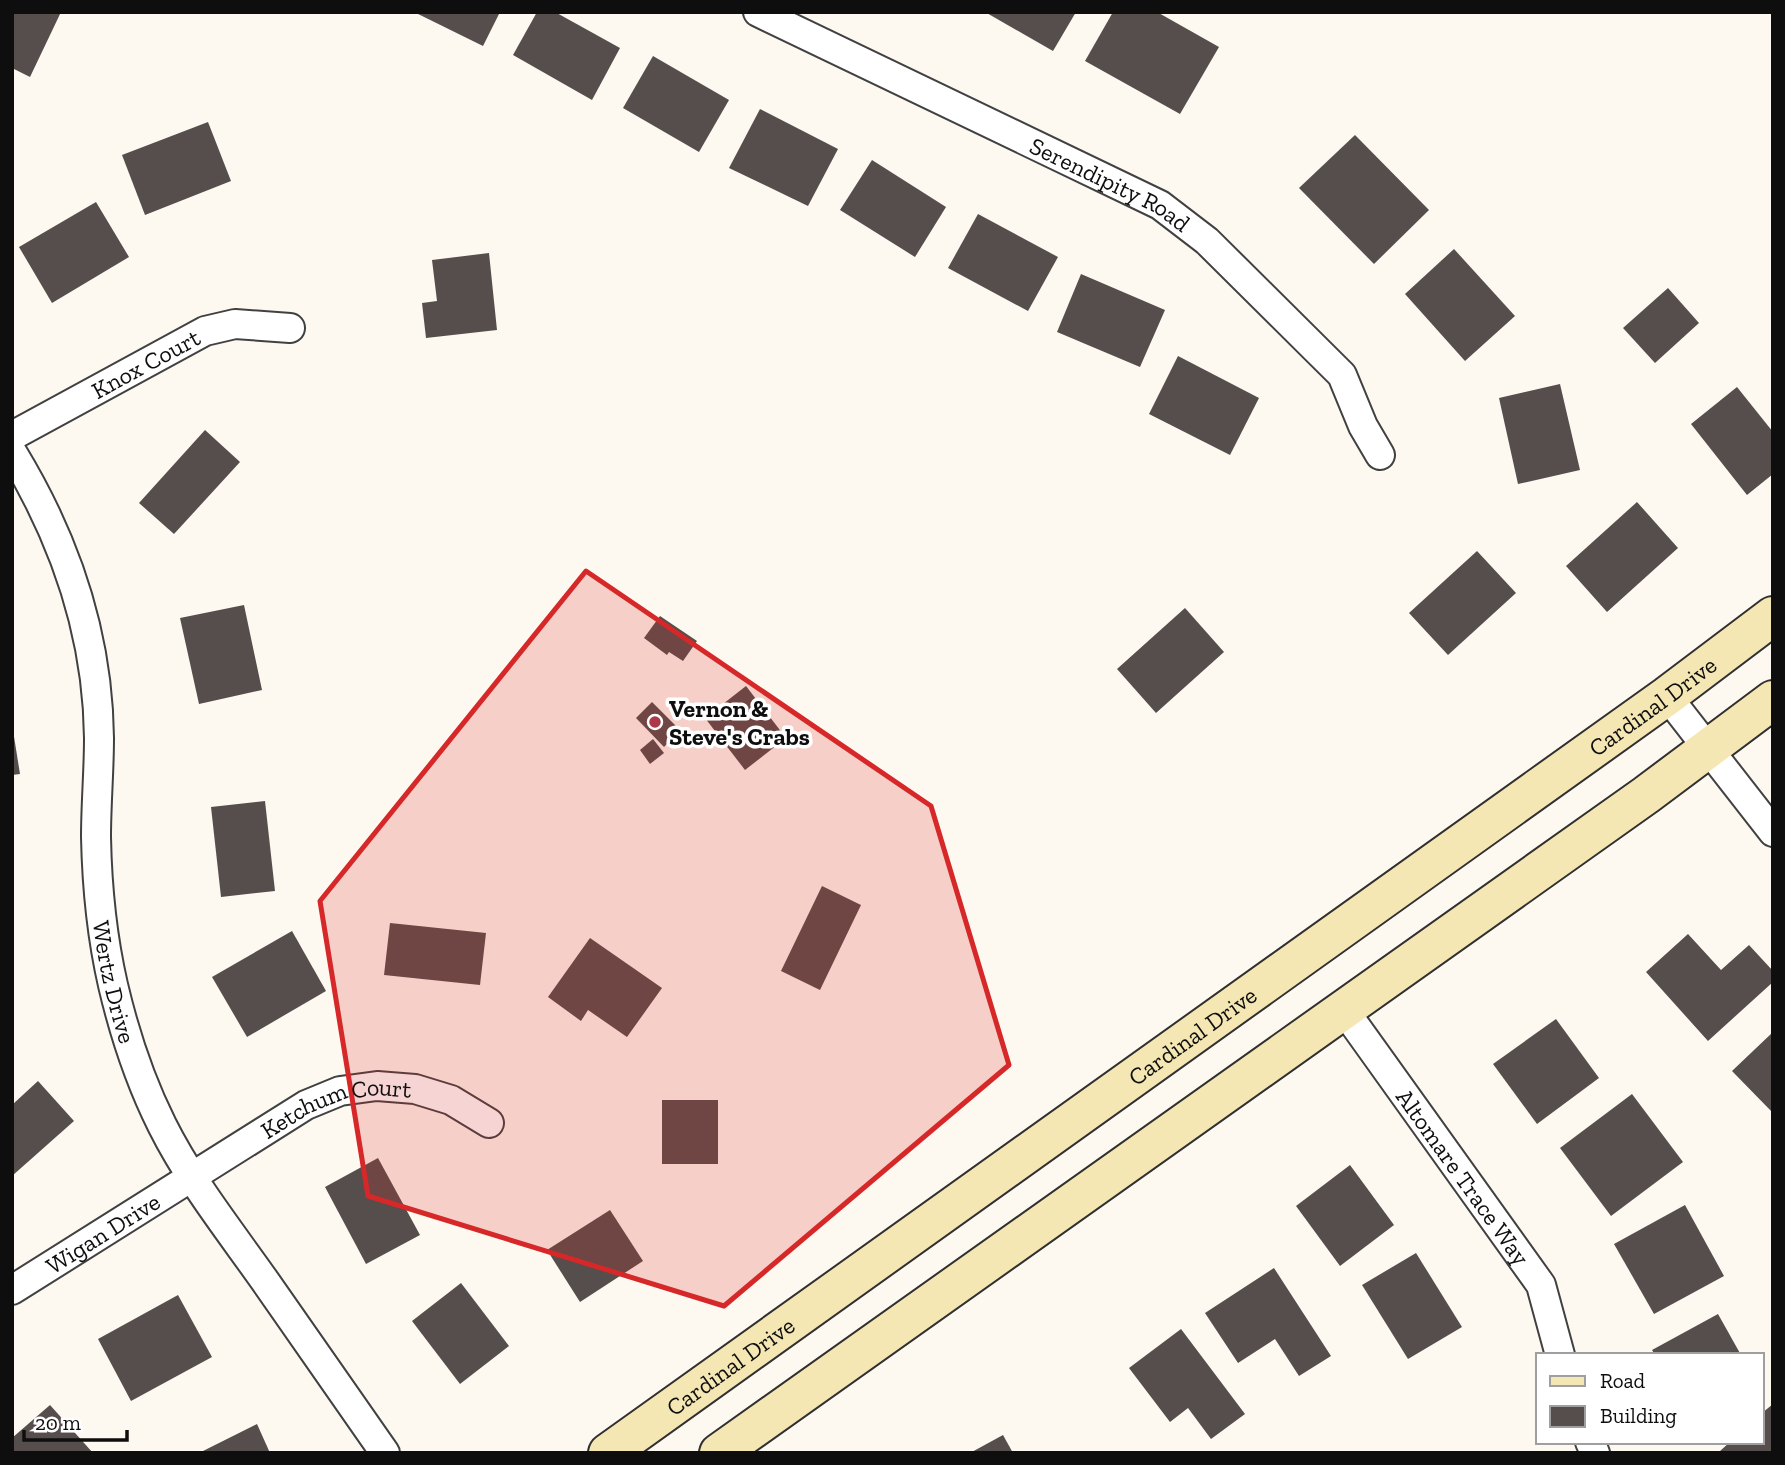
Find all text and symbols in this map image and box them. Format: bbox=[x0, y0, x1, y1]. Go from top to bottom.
street label: Serendipity Road bbox=[1025, 130, 1196, 237]
street label: Knox Court bbox=[86, 322, 205, 405]
street label: Cardinal Drive bbox=[1583, 650, 1722, 762]
place label: Vernon & Steve's Crabs bbox=[669, 694, 810, 751]
marker: Vernon & Steve's Crabs bbox=[647, 714, 663, 730]
street label: Wertz Drive bbox=[87, 919, 143, 1047]
street label: Cardinal Drive bbox=[1122, 980, 1262, 1091]
street label: Ketchum Court bbox=[255, 1071, 412, 1145]
street label: Altomare Trace Way bbox=[1390, 1083, 1537, 1271]
street label: Wigan Drive bbox=[40, 1186, 165, 1280]
street label: Cardinal Drive bbox=[660, 1310, 800, 1421]
legend bbox=[1536, 1353, 1764, 1444]
text: Road bbox=[1600, 1368, 1646, 1393]
scale bar bbox=[24, 1398, 128, 1442]
text: Building bbox=[1600, 1403, 1677, 1428]
text: 20 m bbox=[35, 1410, 81, 1435]

